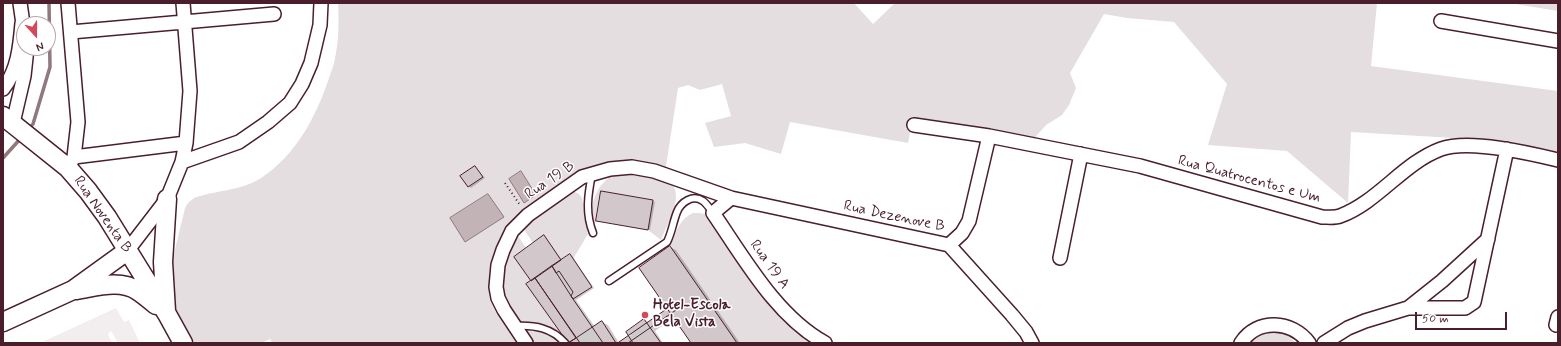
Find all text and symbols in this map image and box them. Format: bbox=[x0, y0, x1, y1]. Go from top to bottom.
north arrow bbox=[16, 16, 56, 56]
text: N bbox=[34, 38, 46, 54]
street label: Rua Quatrocentos e Um bbox=[1176, 152, 1322, 208]
street label: Rua 19 B bbox=[522, 158, 578, 204]
street label: Rua Noventa B bbox=[69, 173, 135, 257]
street label: Rua Dezenove B bbox=[842, 197, 946, 237]
street label: Rua 19 A bbox=[745, 237, 793, 293]
place label: Hotel-Escola Bela Vista bbox=[653, 297, 731, 332]
scale bar bbox=[1417, 304, 1509, 330]
marker: Hotel-Escola Bela Vista bbox=[640, 310, 650, 320]
text: 50 m bbox=[1422, 311, 1449, 327]

